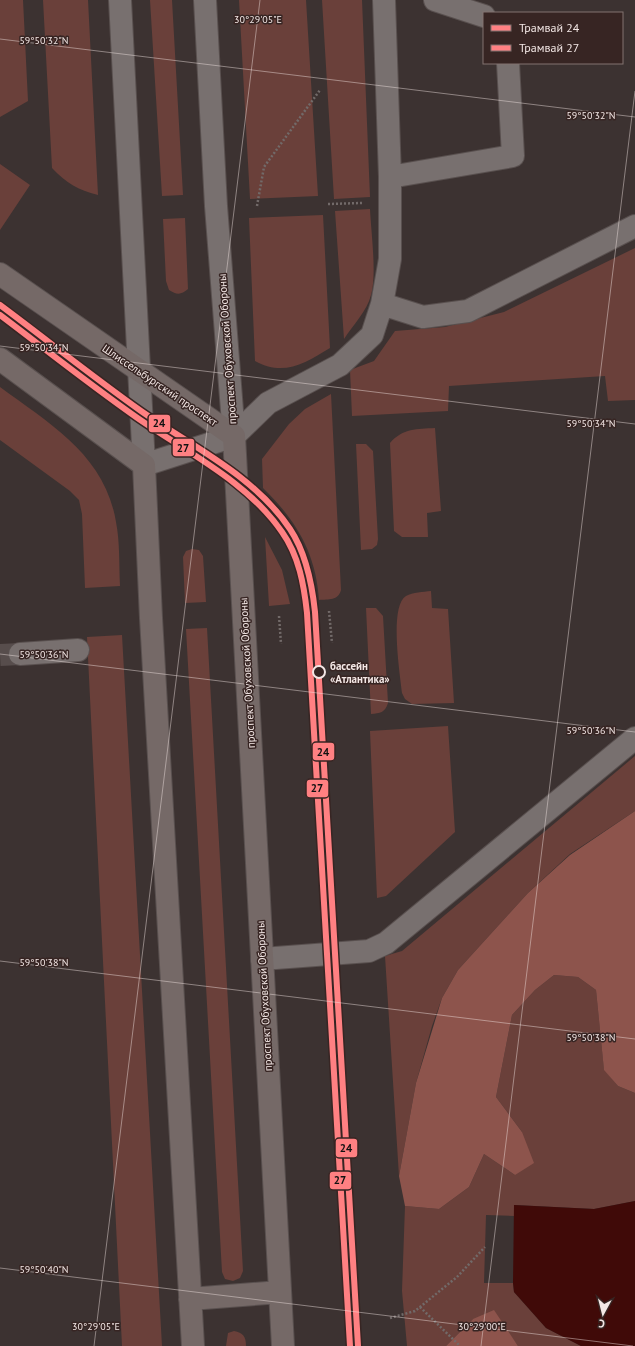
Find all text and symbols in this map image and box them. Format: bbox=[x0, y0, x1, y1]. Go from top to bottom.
legend bbox=[483, 12, 623, 64]
text: 30°29'05"E bbox=[234, 13, 282, 26]
text: Трамвай 24 bbox=[519, 20, 580, 35]
text: 59°50'32"N bbox=[19, 34, 69, 47]
text: Трамвай 27 bbox=[519, 40, 579, 55]
text: 59°50'32"N bbox=[566, 109, 616, 122]
street label: проспект Обуховской Обороны bbox=[215, 273, 239, 425]
text: 59°50'34"N bbox=[19, 341, 69, 354]
street label: Шлиссельбургский проспект bbox=[100, 341, 221, 429]
line badge: 24 bbox=[148, 414, 171, 433]
text: 24 bbox=[153, 416, 166, 430]
text: 59°50'34"N bbox=[566, 417, 616, 430]
line badge: 27 bbox=[172, 438, 195, 457]
text: 27 bbox=[177, 441, 189, 455]
street label: проспект Обуховской Обороны bbox=[236, 597, 258, 749]
text: 59°50'36"N bbox=[19, 648, 69, 661]
place label: бассейн «Атлантика» bbox=[330, 659, 390, 686]
marker: бассейн «Атлантика» bbox=[312, 665, 326, 679]
text: 59°50'36"N bbox=[566, 724, 616, 737]
line badge: 24 bbox=[312, 742, 335, 761]
text: 24 bbox=[317, 745, 330, 759]
line badge: 27 bbox=[306, 779, 329, 798]
text: 27 bbox=[311, 781, 323, 795]
street label: проспект Обуховской Обороны bbox=[253, 920, 275, 1072]
text: 59°50'38"N bbox=[19, 956, 69, 969]
text: 59°50'38"N bbox=[566, 1031, 616, 1044]
line badge: 24 bbox=[335, 1138, 358, 1158]
text: 24 bbox=[340, 1141, 353, 1155]
line badge: 27 bbox=[329, 1171, 352, 1190]
text: 27 bbox=[334, 1173, 346, 1187]
text: 59°50'40"N bbox=[19, 1263, 69, 1276]
north arrow bbox=[583, 1294, 623, 1334]
text: С bbox=[598, 1317, 606, 1331]
text: 30°29'05"E bbox=[72, 1320, 120, 1333]
text: 30°29'00"E bbox=[458, 1320, 506, 1333]

